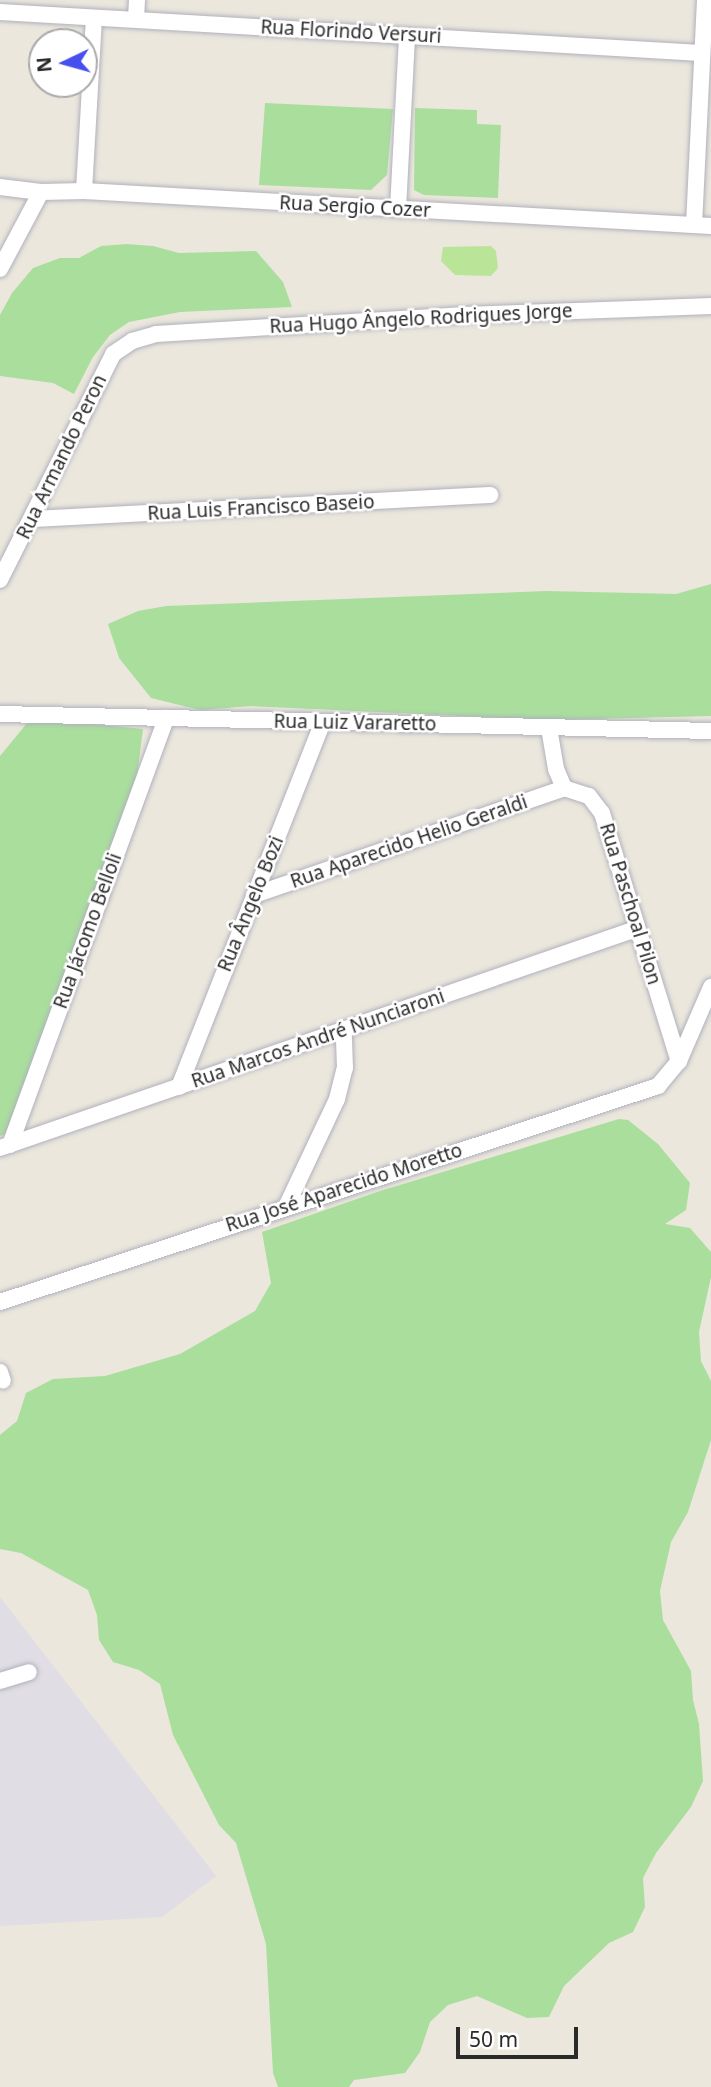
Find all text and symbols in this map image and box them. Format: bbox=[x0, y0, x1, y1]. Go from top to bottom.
street label: Rua Florindo Versuri bbox=[260, 16, 442, 48]
north arrow bbox=[28, 28, 98, 98]
text: N bbox=[30, 56, 58, 73]
street label: Rua Sergio Cozer bbox=[279, 192, 431, 222]
street label: Rua Hugo Ângelo Rodrigues Jorge bbox=[269, 300, 573, 338]
street label: Rua Armando Peron bbox=[12, 371, 112, 543]
street label: Rua Luis Francisco Baseio bbox=[147, 491, 375, 525]
street label: Rua Luiz Vararetto bbox=[273, 710, 437, 736]
street label: Rua Aparecido Helio Geraldi bbox=[287, 791, 531, 893]
street label: Rua Paschoal Pilon bbox=[595, 820, 665, 988]
street label: Rua Ângelo Bozi bbox=[213, 833, 289, 975]
street label: Rua Jácomo Belloli bbox=[49, 850, 127, 1012]
street label: Rua Marcos André Nunciaroni bbox=[188, 985, 448, 1093]
street label: Rua José Aparecido Moretto bbox=[223, 1139, 465, 1237]
scale bar bbox=[459, 2014, 582, 2058]
text: 50 m bbox=[469, 2025, 518, 2053]

